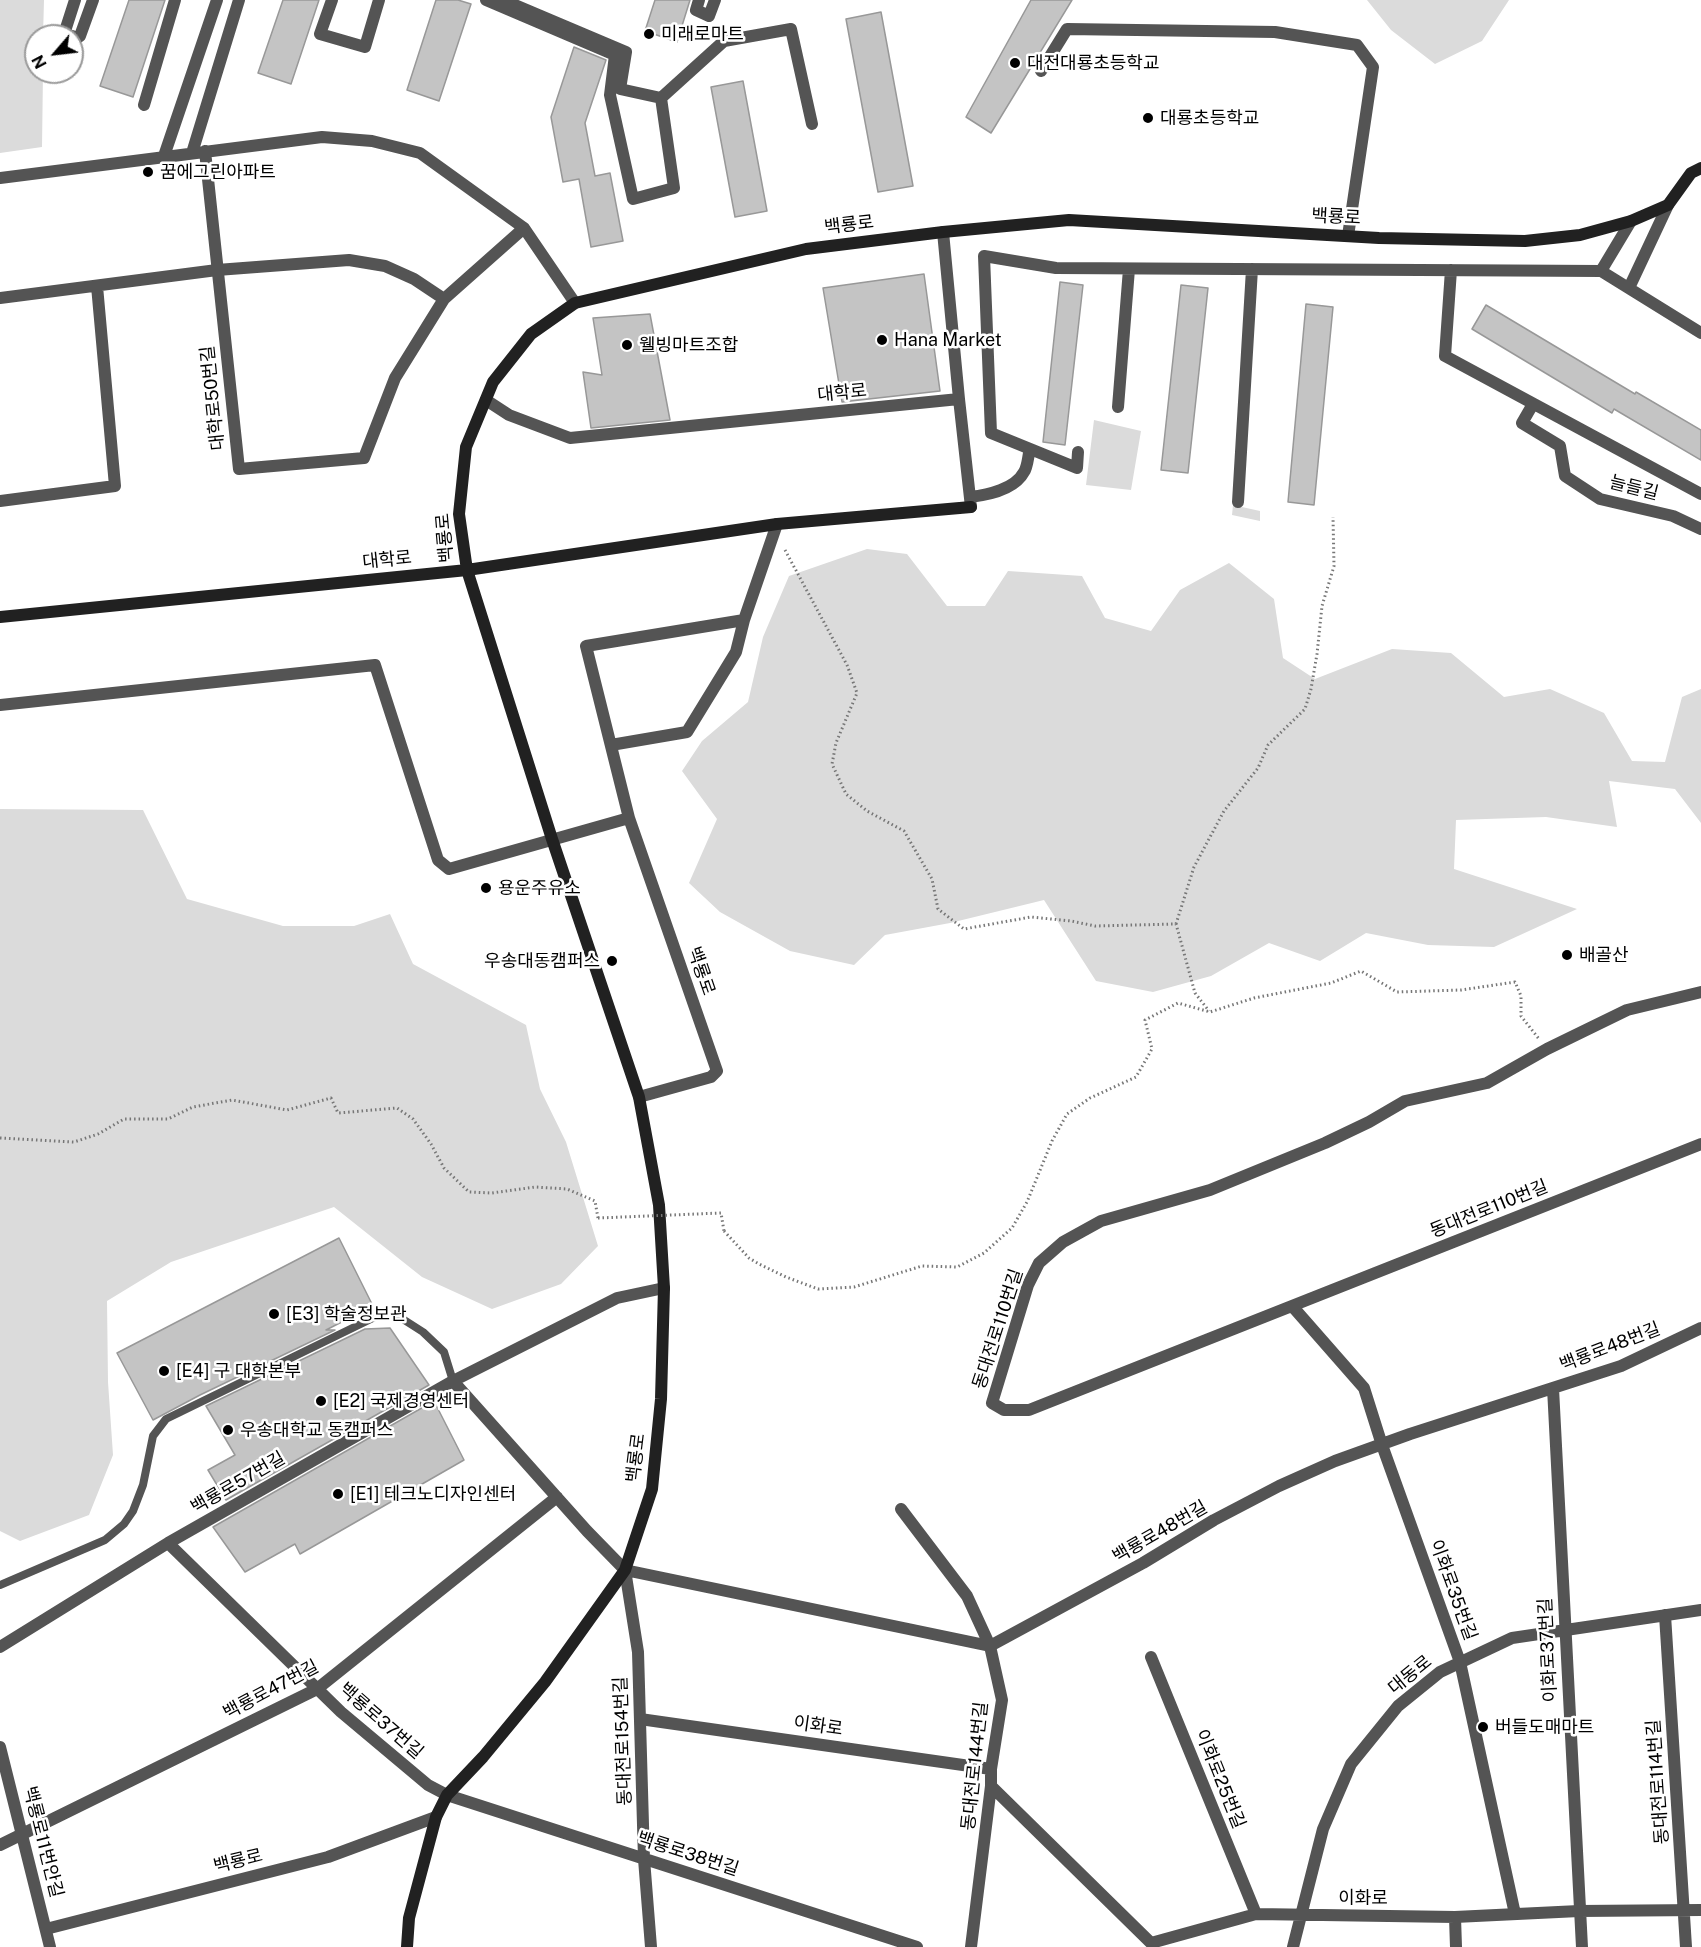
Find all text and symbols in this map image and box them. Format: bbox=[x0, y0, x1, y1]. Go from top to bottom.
place label: 미래로마트 bbox=[661, 23, 744, 45]
north arrow bbox=[24, 24, 84, 84]
marker: 미래로마트 bbox=[642, 27, 656, 41]
text: N bbox=[28, 52, 51, 72]
place label: 대전대룡초등학교 bbox=[1027, 52, 1159, 74]
marker: 대전대룡초등학교 bbox=[1008, 56, 1022, 70]
place label: 대룡초등학교 bbox=[1160, 107, 1259, 129]
marker: 대룡초등학교 bbox=[1141, 111, 1155, 125]
place label: 꿈에그린아파트 bbox=[160, 161, 276, 183]
marker: 꿈에그린아파트 bbox=[141, 165, 155, 179]
street label: 백룡로 bbox=[1311, 205, 1361, 229]
street label: 백룡로 bbox=[823, 211, 875, 239]
place label: Hana Market bbox=[894, 329, 1002, 351]
marker: Hana Market bbox=[875, 333, 889, 347]
place label: 웰빙마트조합 bbox=[639, 334, 738, 356]
marker: 웰빙마트조합 bbox=[620, 338, 634, 352]
street label: 대학로50번길 bbox=[197, 344, 229, 452]
street label: 대학로 bbox=[816, 380, 868, 406]
street label: 늘들길 bbox=[1607, 472, 1661, 504]
street label: 백룡로 bbox=[432, 512, 458, 564]
street label: 대학로 bbox=[361, 547, 413, 573]
place label: 용운주유소 bbox=[498, 877, 581, 899]
marker: 용운주유소 bbox=[479, 881, 493, 895]
street label: 백룡로 bbox=[683, 944, 719, 998]
place label: 배골산 bbox=[1579, 944, 1629, 966]
marker: 배골산 bbox=[1560, 948, 1574, 962]
place label: 우송대동캠퍼스 bbox=[484, 950, 600, 972]
marker: 우송대동캠퍼스 bbox=[605, 954, 619, 968]
street label: 동대전로110번길 bbox=[1427, 1176, 1551, 1242]
street label: 동대전로110번길 bbox=[968, 1266, 1028, 1392]
place label: [E3] 학술정보관 bbox=[286, 1303, 407, 1325]
marker: [E3] 학술정보관 bbox=[267, 1307, 281, 1321]
street label: 백룡로48번길 bbox=[1557, 1318, 1663, 1376]
place label: [E4] 구 대학본부 bbox=[176, 1360, 301, 1382]
marker: [E4] 구 대학본부 bbox=[157, 1364, 171, 1378]
place label: [E2] 국제경영센터 bbox=[333, 1390, 469, 1412]
marker: [E2] 국제경영센터 bbox=[314, 1394, 328, 1408]
place label: 우송대학교 동캠퍼스 bbox=[240, 1419, 393, 1441]
marker: 우송대학교 동캠퍼스 bbox=[221, 1423, 235, 1437]
street label: 백룡로 bbox=[622, 1432, 650, 1484]
street label: 백룡로57번길 bbox=[187, 1447, 289, 1519]
place label: [E1] 테크노디자인센터 bbox=[350, 1483, 516, 1505]
marker: [E1] 테크노디자인센터 bbox=[331, 1487, 345, 1501]
street label: 백룡로48번길 bbox=[1109, 1496, 1211, 1568]
street label: 이화로35번길 bbox=[1425, 1537, 1481, 1643]
street label: 이화로37번길 bbox=[1534, 1597, 1562, 1703]
street label: 대동로 bbox=[1384, 1651, 1436, 1699]
street label: 백룡로47번길 bbox=[220, 1656, 322, 1724]
street label: 동대전로154번길 bbox=[610, 1676, 636, 1806]
street label: 백룡로37번길 bbox=[334, 1679, 428, 1763]
street label: 동대전로144번길 bbox=[958, 1701, 992, 1831]
street label: 이화로 bbox=[792, 1712, 844, 1740]
place label: 버들도매마트 bbox=[1495, 1716, 1594, 1738]
street label: 동대전로114번길 bbox=[1643, 1719, 1673, 1845]
marker: 버들도매마트 bbox=[1476, 1720, 1490, 1734]
street label: 이화로25번길 bbox=[1190, 1726, 1250, 1832]
street label: 백룡로11번안길 bbox=[19, 1784, 67, 1900]
street label: 백룡로38번길 bbox=[634, 1827, 742, 1881]
street label: 백룡로 bbox=[211, 1845, 265, 1877]
street label: 이화로 bbox=[1338, 1887, 1388, 1909]

